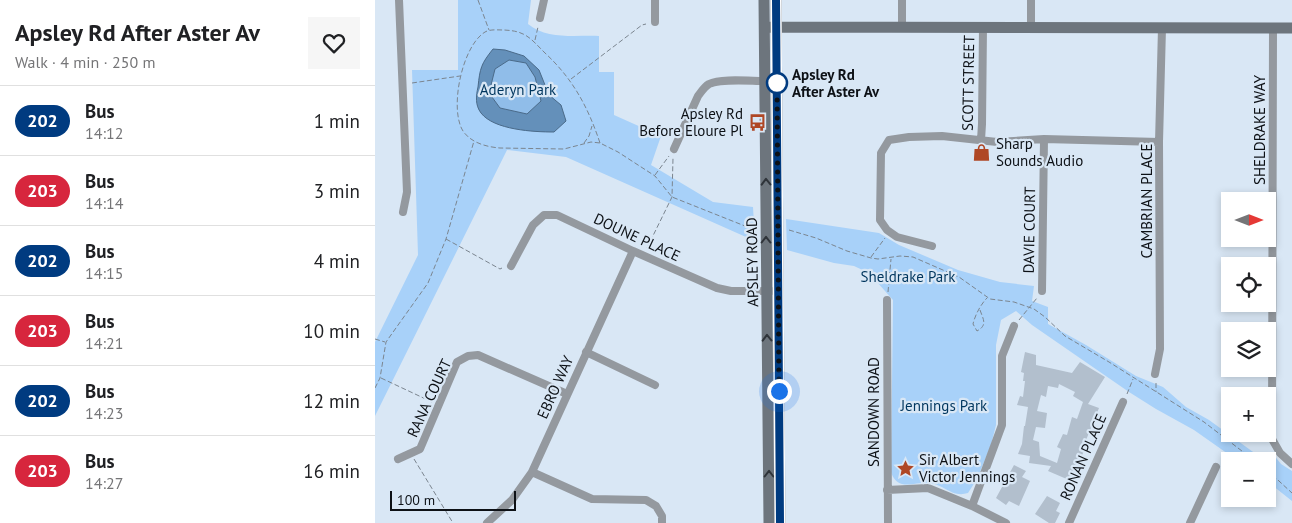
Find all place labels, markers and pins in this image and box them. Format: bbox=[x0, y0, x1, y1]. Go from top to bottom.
place label: Apsley Rd After Aster Av bbox=[792, 65, 880, 101]
marker: Apsley Rd After Aster Av bbox=[766, 72, 788, 94]
place label: Apsley Rd Before Eloure Pl bbox=[639, 104, 744, 140]
bus stop icon: Apsley Rd Before Eloure Pl bbox=[747, 112, 767, 132]
place label: Sharp Sounds Audio bbox=[996, 134, 1083, 170]
shop icon: Sharp Sounds Audio bbox=[972, 142, 992, 162]
place label: Sir Albert Victor Jennings bbox=[918, 450, 1015, 486]
place icon: Sir Albert Victor Jennings bbox=[895, 458, 915, 478]

